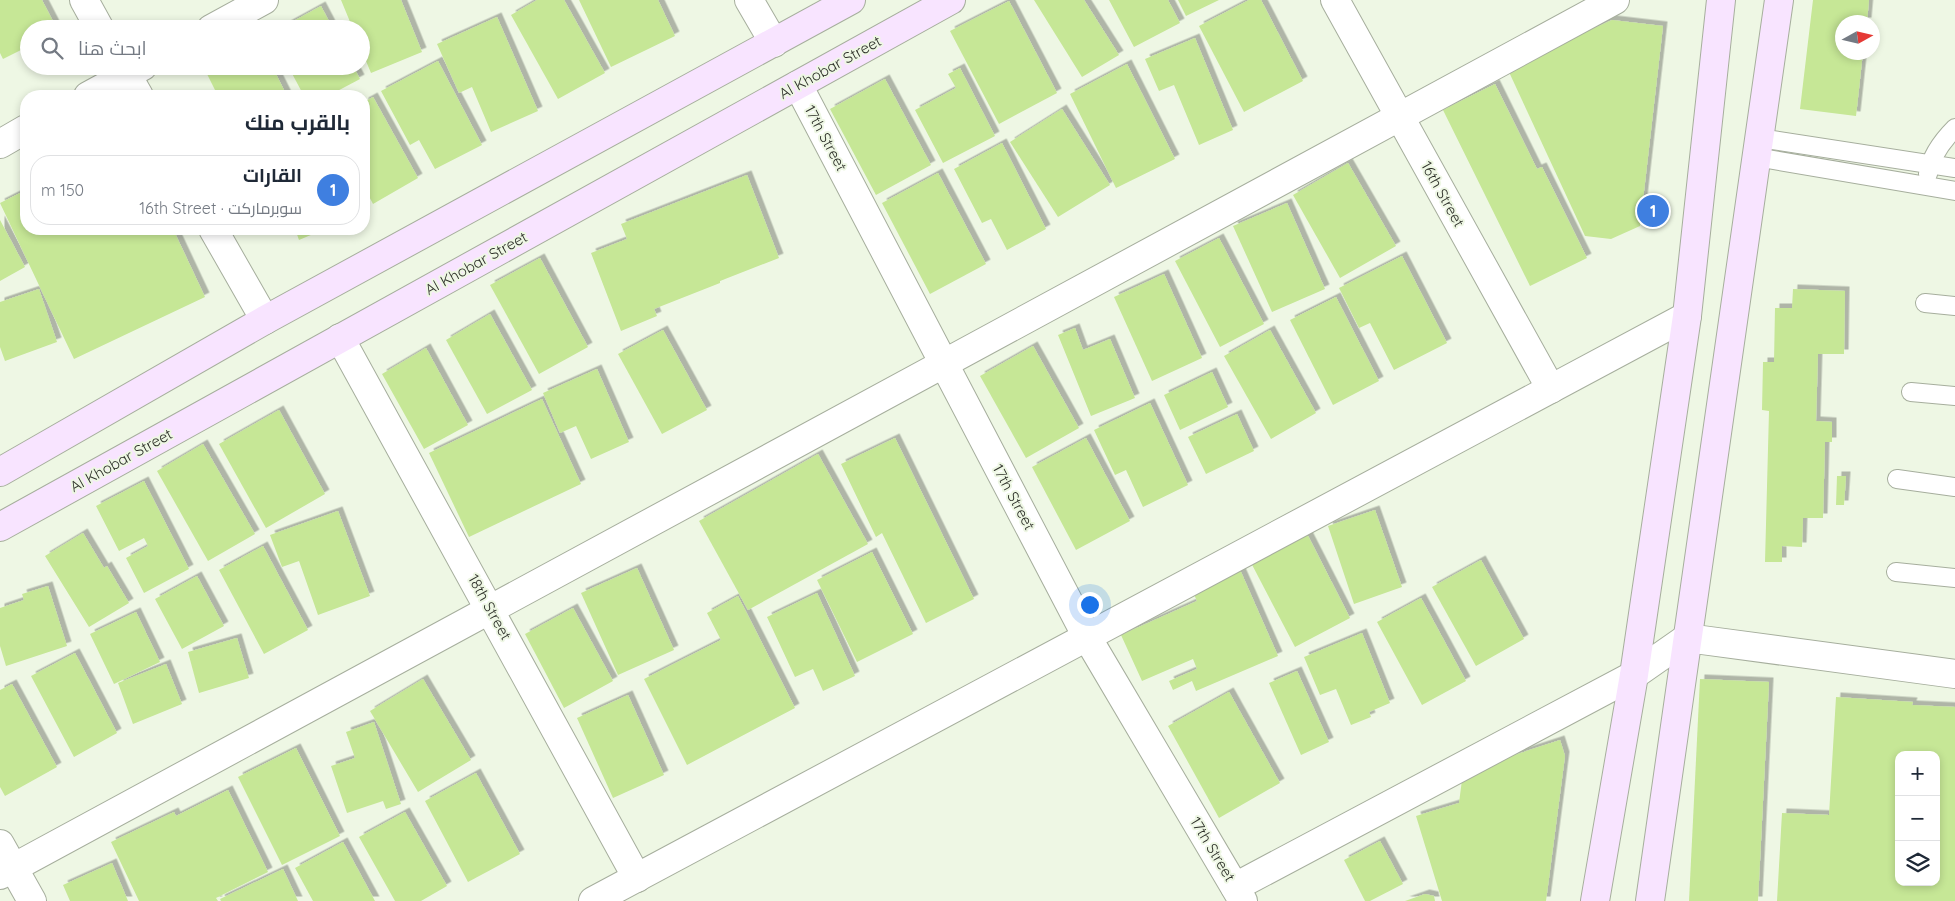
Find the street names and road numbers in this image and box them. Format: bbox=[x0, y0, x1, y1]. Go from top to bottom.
street label: Al Khobar Street bbox=[776, 31, 884, 103]
street label: 17th Street bbox=[801, 102, 851, 174]
street label: 16th Street bbox=[1417, 158, 1469, 230]
street label: Al Khobar Street bbox=[422, 227, 530, 299]
street label: Al Khobar Street bbox=[67, 424, 175, 496]
street label: 17th Street bbox=[989, 461, 1039, 533]
street label: 18th Street bbox=[464, 571, 516, 643]
street label: 17th Street bbox=[1186, 813, 1240, 885]

